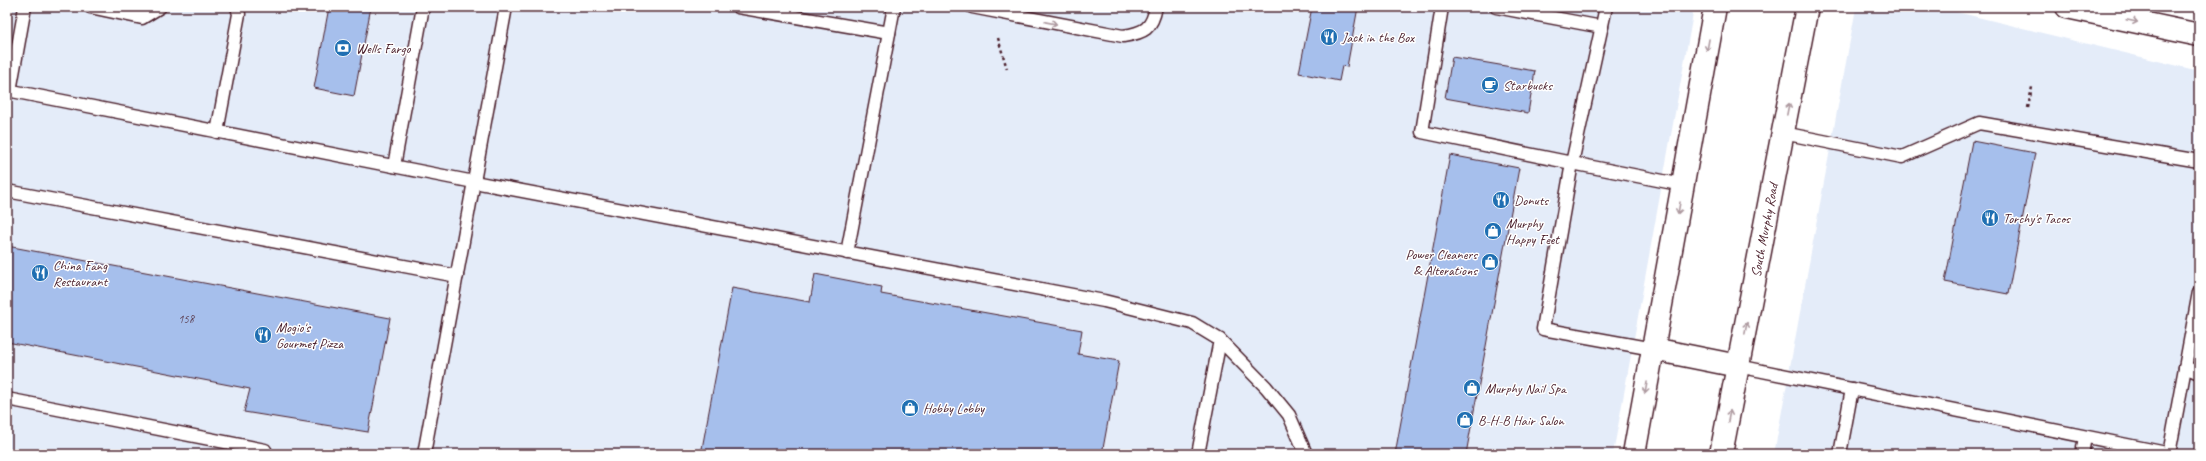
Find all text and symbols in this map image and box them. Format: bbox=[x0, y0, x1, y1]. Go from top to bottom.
one-way arrow bbox=[2125, 18, 2138, 26]
one-way arrow bbox=[1044, 19, 1057, 27]
restaurant icon: Jack in the Box bbox=[1319, 27, 1339, 47]
place label: Jack in the Box bbox=[1341, 29, 1415, 46]
bank icon: Wells Fargo bbox=[333, 38, 353, 58]
one-way arrow bbox=[1704, 38, 1712, 51]
place label: Wells Fargo bbox=[356, 40, 412, 57]
cafe icon: Starbucks bbox=[1480, 75, 1500, 95]
place label: Starbucks bbox=[1503, 77, 1553, 94]
one-way arrow bbox=[1784, 103, 1792, 116]
street label: South Murphy Road bbox=[1747, 179, 1782, 278]
restaurant icon: Donuts bbox=[1491, 190, 1511, 210]
place label: Donuts bbox=[1514, 192, 1549, 209]
one-way arrow bbox=[1674, 201, 1682, 214]
restaurant icon: Torchy's Tacos bbox=[1980, 208, 2000, 228]
place label: Torchy's Tacos bbox=[2003, 210, 2071, 227]
place label: Murphy Happy Feet bbox=[1506, 215, 1560, 248]
shop icon: Murphy Happy Feet bbox=[1483, 221, 1503, 241]
place label: Power Cleaners & Alterations bbox=[1405, 246, 1478, 279]
shop icon: Power Cleaners & Alterations bbox=[1480, 252, 1500, 272]
place label: China Fang Restaurant bbox=[53, 257, 109, 290]
restaurant icon: China Fang Restaurant bbox=[30, 263, 50, 283]
house number: 158 bbox=[178, 311, 196, 327]
place label: Mogio's Gourmet Pizza bbox=[276, 319, 344, 352]
one-way arrow bbox=[1742, 322, 1750, 335]
restaurant icon: Mogio's Gourmet Pizza bbox=[253, 325, 273, 345]
shop icon: Murphy Nail Spa bbox=[1462, 378, 1482, 398]
place label: Murphy Nail Spa bbox=[1485, 380, 1567, 397]
one-way arrow bbox=[1642, 381, 1650, 394]
shop icon: Hobby Lobby bbox=[900, 398, 920, 418]
place label: Hobby Lobby bbox=[923, 400, 985, 417]
shop icon: B-H-B Hair Salon bbox=[1455, 410, 1475, 430]
one-way arrow bbox=[1725, 410, 1733, 423]
place label: B-H-B Hair Salon bbox=[1478, 412, 1564, 429]

